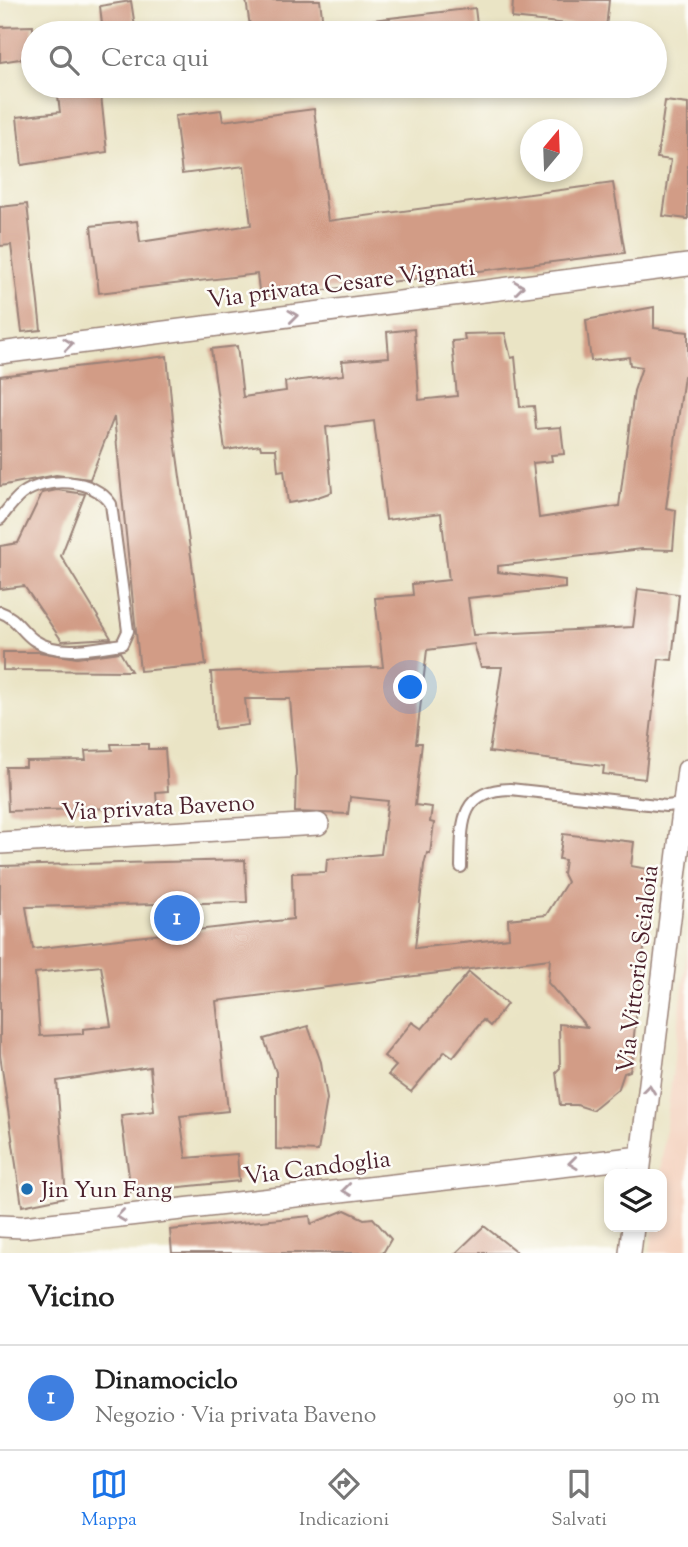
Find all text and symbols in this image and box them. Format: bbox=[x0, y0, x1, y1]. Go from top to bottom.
search box bbox=[21, 21, 667, 98]
icon: search bbox=[45, 41, 83, 79]
text: Cerca qui bbox=[101, 41, 209, 78]
north arrow bbox=[520, 119, 583, 182]
street label: Via privata Cesare Vignati bbox=[205, 252, 477, 318]
one-way arrow bbox=[513, 279, 525, 294]
one-way arrow bbox=[288, 308, 299, 323]
one-way arrow bbox=[62, 337, 74, 352]
your location bbox=[393, 670, 427, 704]
street label: Via privata Baveno bbox=[61, 787, 256, 831]
street label: Via Vittorio Scialoia bbox=[609, 863, 669, 1075]
pin: 1 bbox=[154, 892, 200, 944]
one-way arrow bbox=[641, 1083, 656, 1095]
street label: Via Candoglia bbox=[242, 1143, 393, 1195]
one-way arrow bbox=[567, 1156, 578, 1171]
map controls bbox=[604, 1169, 667, 1232]
button: layers bbox=[604, 1169, 667, 1232]
place label: Jin Yun Fang bbox=[39, 1174, 173, 1208]
marker: Jin Yun Fang bbox=[19, 1181, 35, 1197]
one-way arrow bbox=[341, 1182, 352, 1197]
one-way arrow bbox=[115, 1208, 126, 1223]
text: Vicino bbox=[28, 1277, 115, 1320]
text: Dinamociclo bbox=[95, 1363, 238, 1400]
text: 1 bbox=[47, 1381, 55, 1414]
text: 90 m bbox=[613, 1381, 660, 1414]
text: Negozio · Via privata Baveno bbox=[95, 1400, 376, 1433]
tab: Mappa bbox=[81, 1465, 137, 1534]
tab: Indicazioni bbox=[299, 1465, 389, 1534]
tab: Salvati bbox=[551, 1465, 607, 1534]

